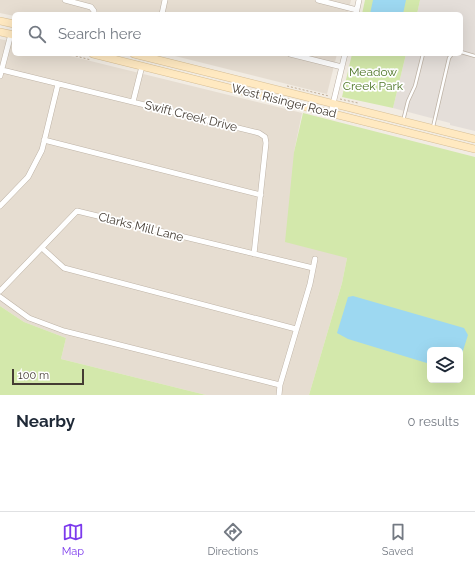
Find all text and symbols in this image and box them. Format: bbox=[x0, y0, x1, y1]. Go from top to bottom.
search box bbox=[12, 12, 463, 56]
icon: search bbox=[26, 23, 48, 45]
text: Search here bbox=[58, 25, 141, 43]
park label: Meadow Creek Park bbox=[343, 65, 404, 93]
street label: West Risinger Road bbox=[230, 81, 338, 121]
street label: Swift Creek Drive bbox=[143, 98, 239, 134]
street label: Clarks Mill Lane bbox=[97, 210, 185, 244]
map controls bbox=[427, 347, 463, 383]
button: layers bbox=[427, 347, 463, 383]
scale bar bbox=[12, 367, 84, 386]
text: 100 m bbox=[18, 369, 49, 382]
text: Nearby bbox=[16, 411, 75, 431]
text: 0 results bbox=[408, 414, 459, 429]
tab: Map bbox=[62, 521, 84, 558]
tab: Directions bbox=[208, 521, 258, 558]
tab: Saved bbox=[382, 521, 413, 558]

